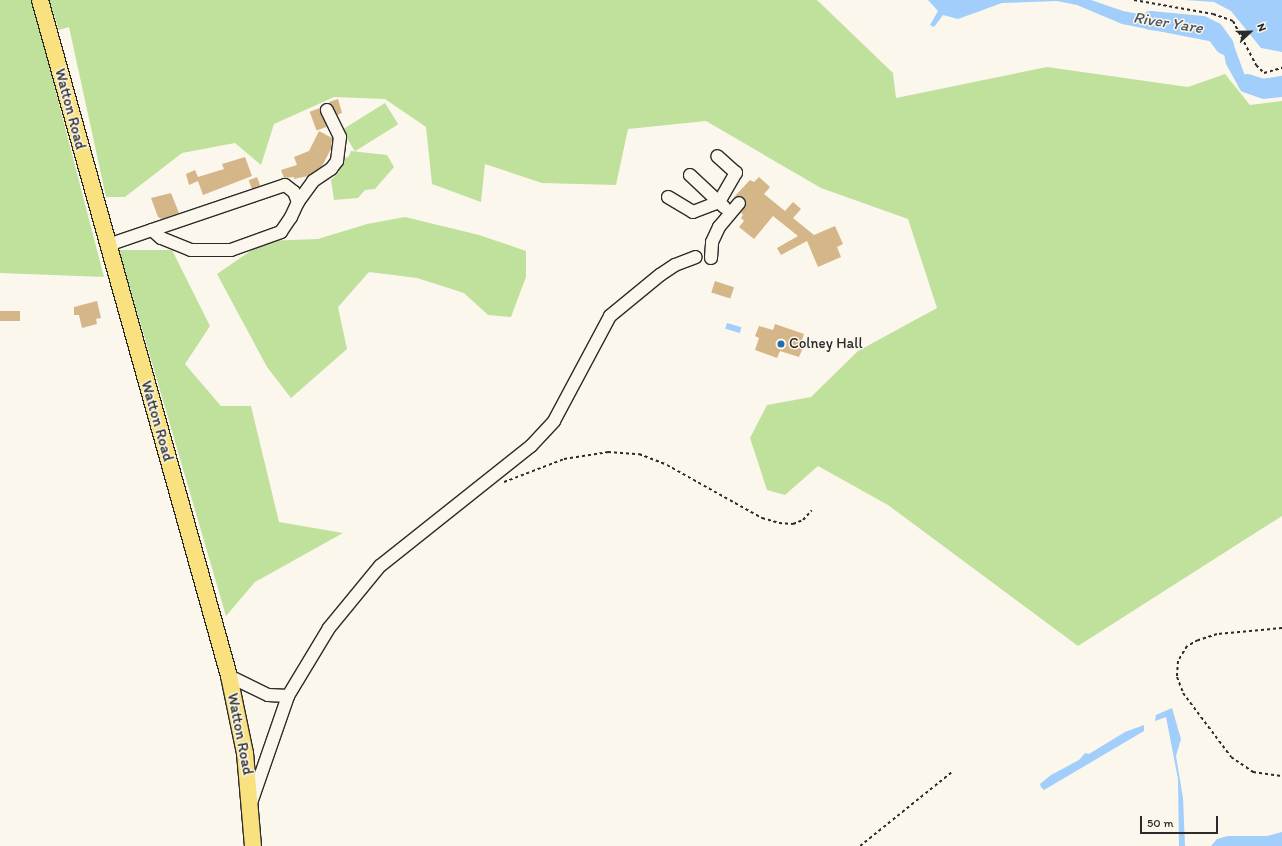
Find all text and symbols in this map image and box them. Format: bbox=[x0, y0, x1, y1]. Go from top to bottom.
water label: River Yare bbox=[1133, 8, 1203, 38]
north arrow bbox=[1230, 12, 1270, 52]
text: N bbox=[1254, 21, 1269, 33]
street label: Watton Road bbox=[51, 67, 89, 151]
place label: Colney Hall bbox=[789, 335, 863, 353]
marker: Colney Hall bbox=[776, 339, 786, 349]
street label: Watton Road bbox=[137, 379, 177, 463]
street label: Watton Road bbox=[223, 692, 257, 776]
scale bar bbox=[1142, 808, 1220, 834]
text: 50 m bbox=[1147, 816, 1173, 830]

